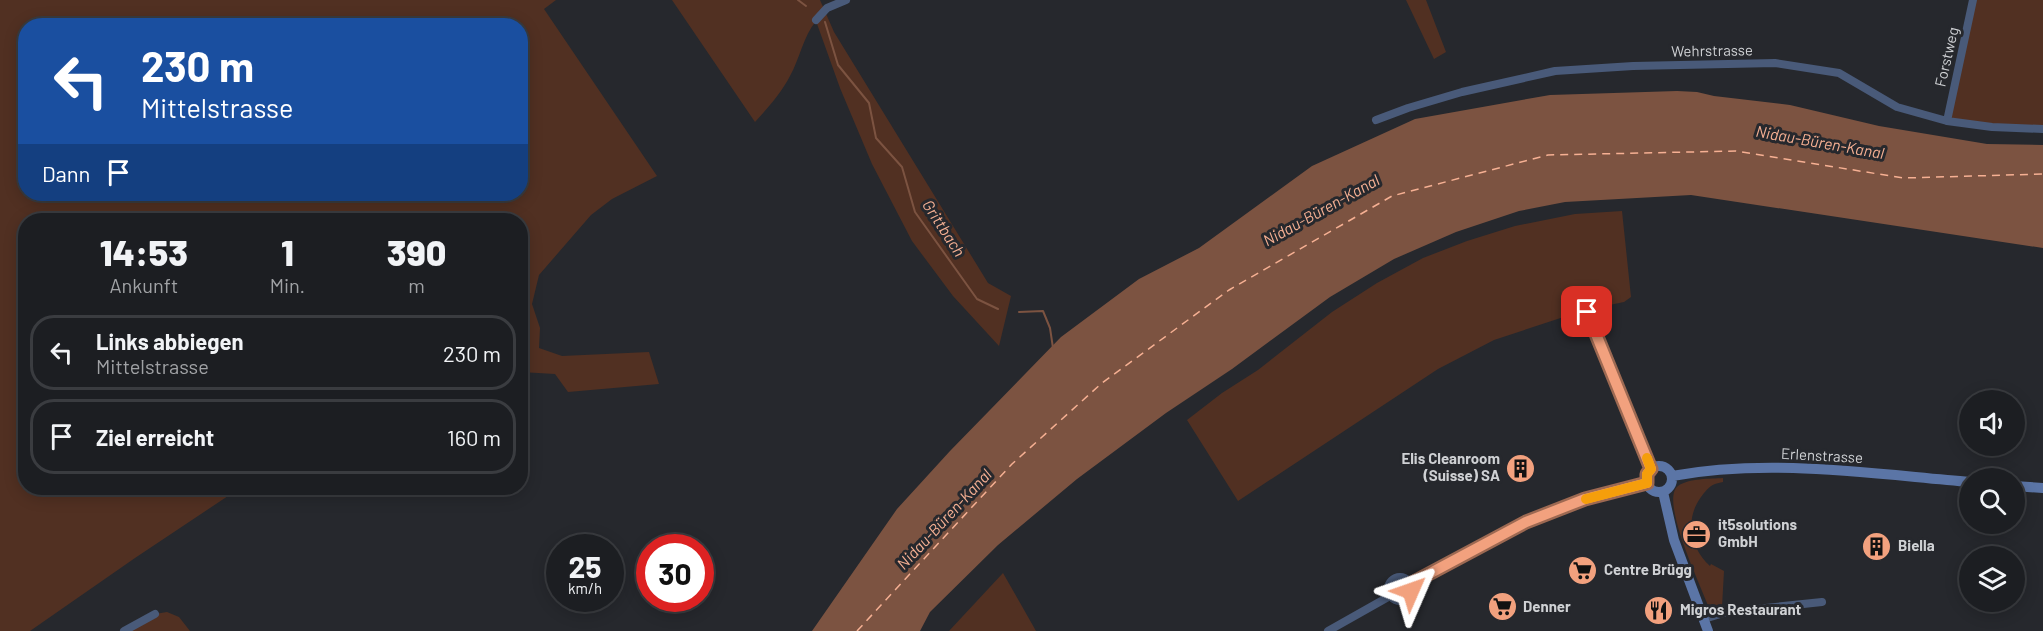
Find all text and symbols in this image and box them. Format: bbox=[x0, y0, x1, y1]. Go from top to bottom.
street label: Forstweg bbox=[1930, 25, 1962, 88]
text: 230 m bbox=[141, 40, 254, 90]
street label: Wehrstrasse bbox=[1671, 40, 1753, 60]
icon: left bbox=[42, 42, 120, 120]
text: Mittelstrasse bbox=[141, 91, 293, 123]
water label: Nidau-Büren-Kanal bbox=[1754, 121, 1886, 162]
icon: arrive bbox=[102, 156, 135, 189]
text: Dann bbox=[42, 160, 90, 186]
water label: Nidau-Büren-Kanal bbox=[1259, 170, 1383, 249]
water label: Grittbach bbox=[919, 196, 970, 260]
text: 14:53 bbox=[100, 230, 188, 273]
text: 1 bbox=[281, 230, 294, 273]
text: 390 bbox=[387, 230, 446, 273]
text: Ankunft bbox=[109, 273, 178, 297]
text: Min. bbox=[270, 273, 305, 297]
text: m bbox=[408, 273, 425, 297]
pin bbox=[1561, 286, 1612, 337]
icon: arrive bbox=[1570, 295, 1603, 328]
text: Links abbiegen bbox=[96, 328, 244, 354]
icon: left bbox=[45, 336, 78, 369]
text: 230 m bbox=[443, 340, 501, 366]
text: Mittelstrasse bbox=[96, 354, 209, 378]
map controls bbox=[1959, 390, 2025, 612]
button: sound bbox=[1959, 390, 2025, 456]
icon: arrive bbox=[45, 420, 78, 453]
text: Ziel erreicht bbox=[96, 424, 214, 450]
text: 160 m bbox=[447, 424, 501, 450]
street label: Erlenstrasse bbox=[1781, 444, 1863, 466]
place label: Elis Cleanroom (Suisse) SA bbox=[1401, 449, 1500, 484]
building icon: Elis Cleanroom (Suisse) SA bbox=[1505, 452, 1537, 484]
water label: Nidau-Büren-Kanal bbox=[892, 464, 995, 573]
button: search bbox=[1959, 468, 2025, 534]
place label: it5solutions GmbH bbox=[1718, 515, 1797, 550]
office icon: it5solutions GmbH bbox=[1681, 518, 1713, 550]
building icon: Biella bbox=[1861, 530, 1893, 562]
speed limit sign: 30 bbox=[636, 534, 714, 612]
place label: Biella bbox=[1898, 536, 1935, 554]
button: layers bbox=[1959, 546, 2025, 612]
text: 25 bbox=[569, 548, 601, 584]
supermarket icon: Centre Brügg bbox=[1567, 554, 1599, 586]
position arrow bbox=[1379, 559, 1443, 623]
place label: Centre Brügg bbox=[1604, 560, 1692, 578]
text: km/h bbox=[568, 579, 602, 597]
supermarket icon: Denner bbox=[1486, 591, 1518, 623]
restaurant icon: Migros Restaurant bbox=[1643, 594, 1675, 626]
place label: Denner bbox=[1523, 597, 1571, 615]
place label: Migros Restaurant bbox=[1680, 600, 1802, 618]

